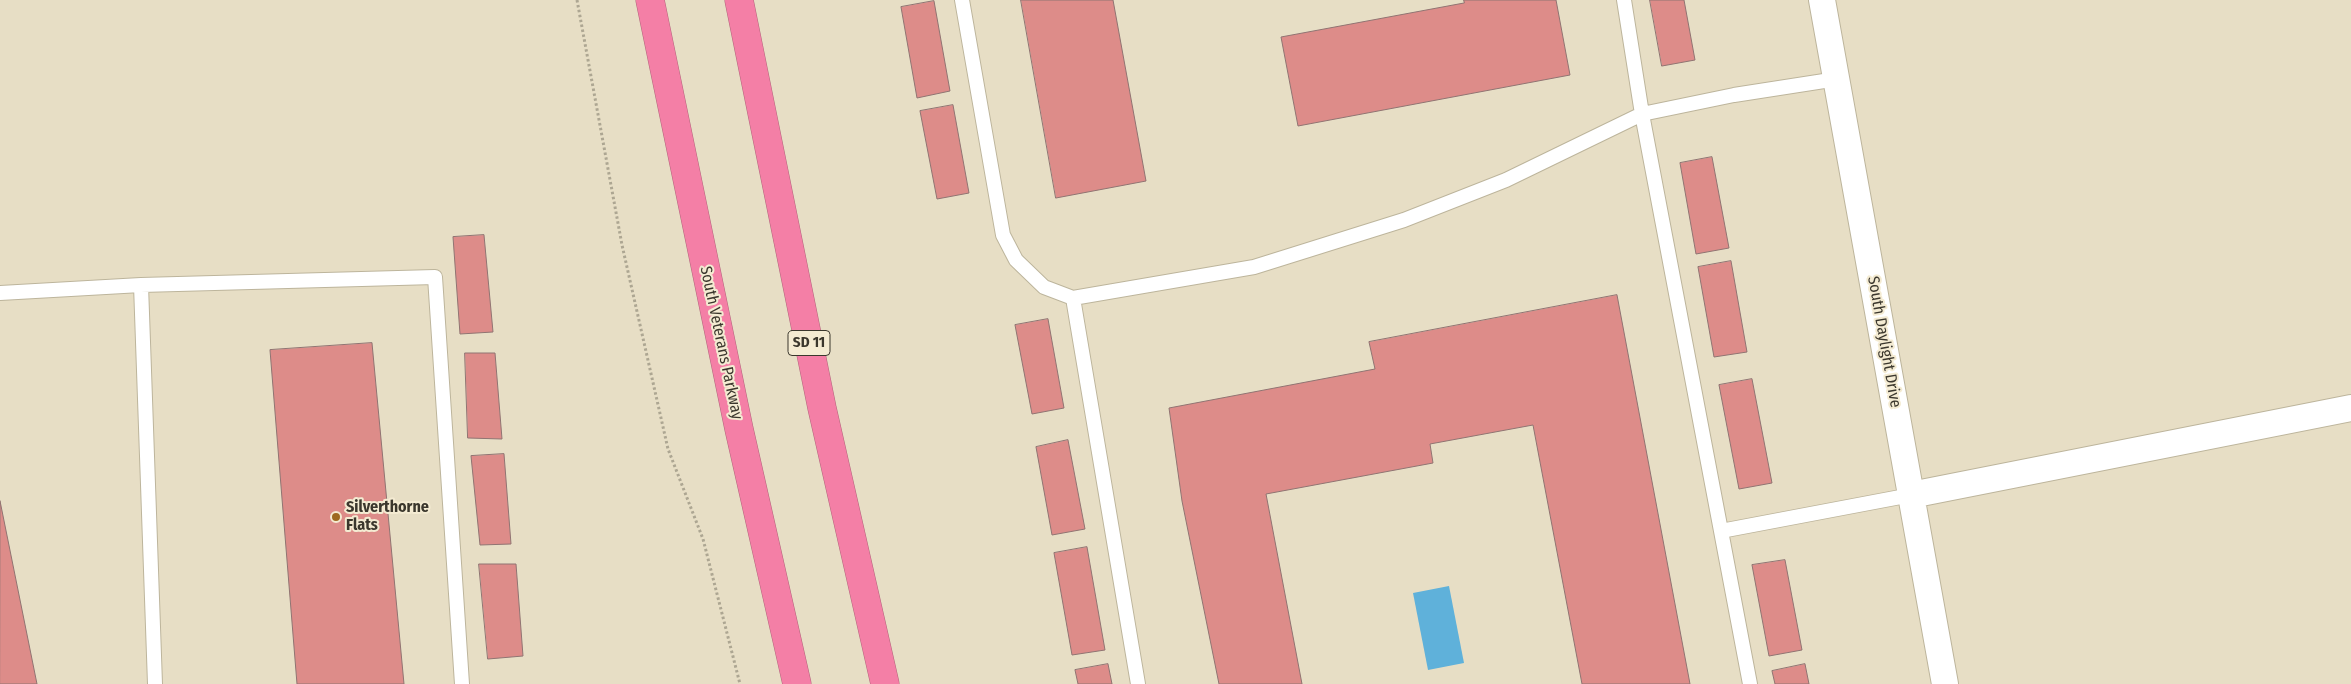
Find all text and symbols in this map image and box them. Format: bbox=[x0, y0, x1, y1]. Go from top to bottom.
street label: South Veterans Parkway bbox=[695, 265, 747, 421]
street label: South Daylight Drive bbox=[1863, 275, 1905, 409]
road number: SD 11 bbox=[788, 330, 830, 356]
place label: Silverthorne Flats bbox=[346, 498, 429, 536]
marker: Silverthorne Flats bbox=[330, 511, 342, 523]

